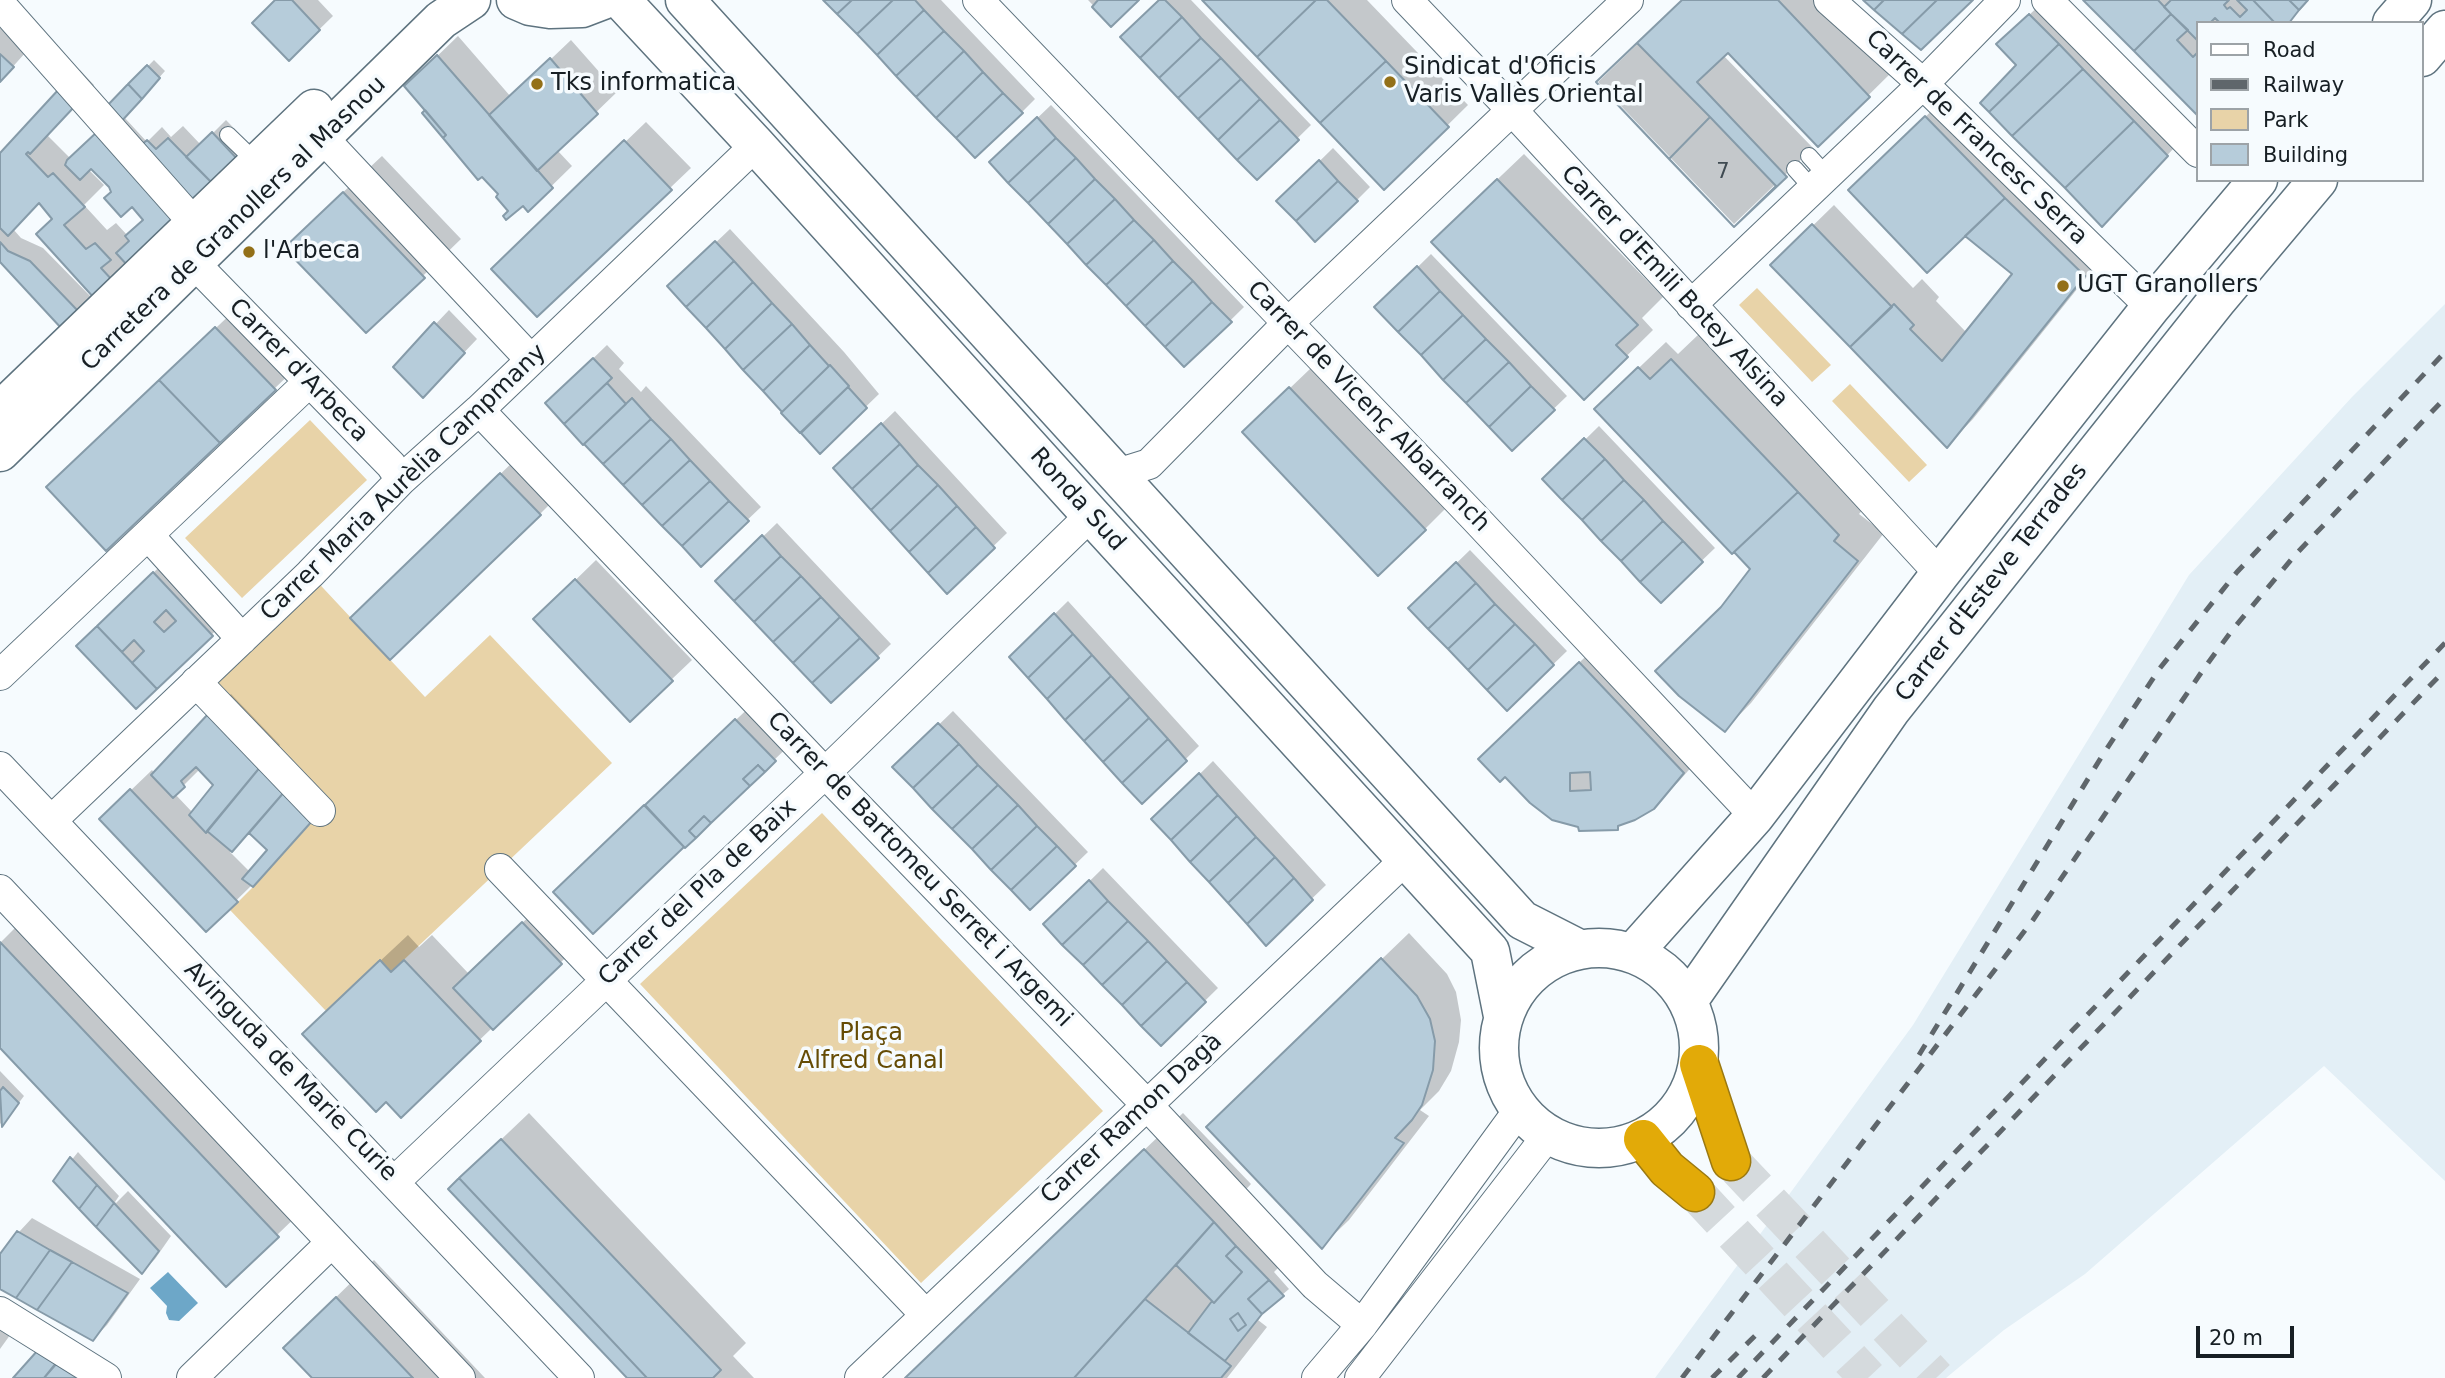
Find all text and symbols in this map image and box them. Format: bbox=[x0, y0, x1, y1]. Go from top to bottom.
legend bbox=[2196, 21, 2424, 182]
street label: Carrer de Francesc Serra bbox=[1859, 24, 2093, 252]
text: Road bbox=[2263, 38, 2316, 62]
place label: Sindicat d'Oficis Varis Vallès Oriental bbox=[1404, 54, 1644, 110]
street label: Carretera de Granollers al Masnou bbox=[76, 70, 392, 378]
place label: Tks informatica bbox=[551, 70, 736, 98]
text: Railway bbox=[2263, 73, 2344, 97]
marker: Sindicat d'Oficis Varis Vallès Oriental bbox=[1382, 74, 1398, 90]
marker: Tks informatica bbox=[529, 76, 545, 92]
text: Park bbox=[2263, 108, 2308, 132]
text: Building bbox=[2263, 143, 2348, 167]
street label: Carrer d'Emili Botey Alsina bbox=[1554, 160, 1794, 414]
house number: 7 bbox=[1716, 160, 1730, 186]
place label: l'Arbeca bbox=[263, 238, 360, 266]
marker: l'Arbeca bbox=[241, 244, 257, 260]
place label: UGT Granollers bbox=[2077, 272, 2258, 300]
street label: Carrer de Vicenç Albarranch bbox=[1240, 276, 1496, 538]
marker: UGT Granollers bbox=[2055, 278, 2071, 294]
street label: Carrer d'Arbeca bbox=[222, 293, 374, 449]
street label: Carrer Maria Aurèlia Campmany bbox=[255, 339, 553, 627]
street label: Ronda Sud bbox=[1023, 443, 1131, 557]
street label: Carrer d'Esteve Terrades bbox=[1890, 458, 2094, 708]
street label: Carrer de Bartomeu Serret i Argemi bbox=[760, 706, 1078, 1034]
street label: Carrer del Pla de Baix bbox=[593, 794, 803, 992]
street label: Avinguda de Marie Curie bbox=[177, 956, 403, 1188]
park label: Plaça Alfred Canal bbox=[798, 1020, 944, 1076]
street label: Carrer Ramon Dagà bbox=[1035, 1028, 1229, 1210]
scale bar bbox=[2200, 1312, 2298, 1356]
text: 20 m bbox=[2209, 1326, 2263, 1350]

